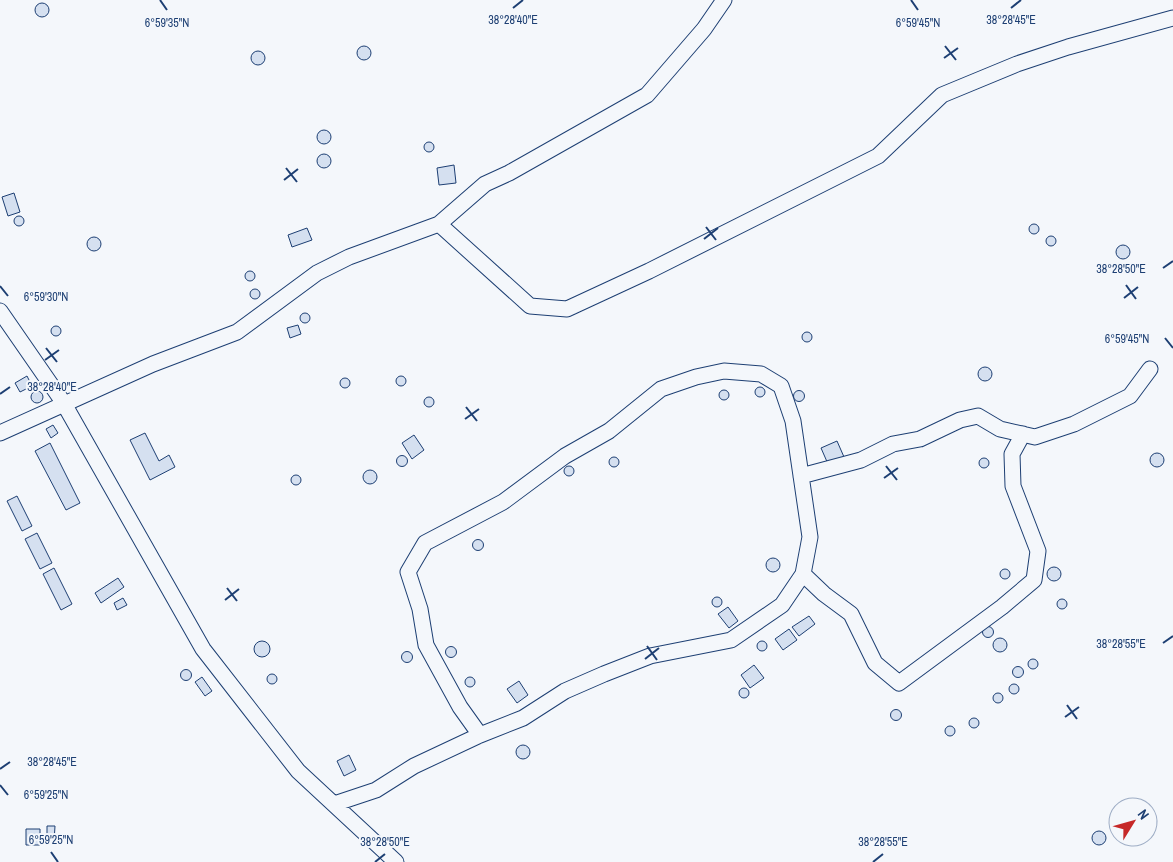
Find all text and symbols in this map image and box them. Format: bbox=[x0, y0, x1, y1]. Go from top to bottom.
text: 38°28'40"E bbox=[488, 12, 538, 28]
text: 38°28'45"E bbox=[986, 12, 1036, 28]
text: 6°59'35"N bbox=[145, 15, 189, 31]
text: 6°59'45"N bbox=[896, 15, 940, 31]
text: 38°28'50"E bbox=[1096, 261, 1146, 277]
text: 6°59'30"N bbox=[24, 289, 68, 305]
text: 6°59'45"N bbox=[1105, 331, 1149, 347]
text: 38°28'40"E bbox=[27, 379, 77, 395]
text: 38°28'55"E bbox=[1096, 636, 1146, 652]
text: 38°28'45"E bbox=[27, 754, 77, 770]
text: 6°59'25"N bbox=[24, 787, 68, 803]
north arrow bbox=[1108, 797, 1158, 847]
text: N bbox=[1134, 805, 1153, 823]
text: 6°59'25"N bbox=[29, 832, 73, 848]
text: 38°28'50"E bbox=[360, 834, 410, 850]
text: 38°28'55"E bbox=[858, 834, 908, 850]

